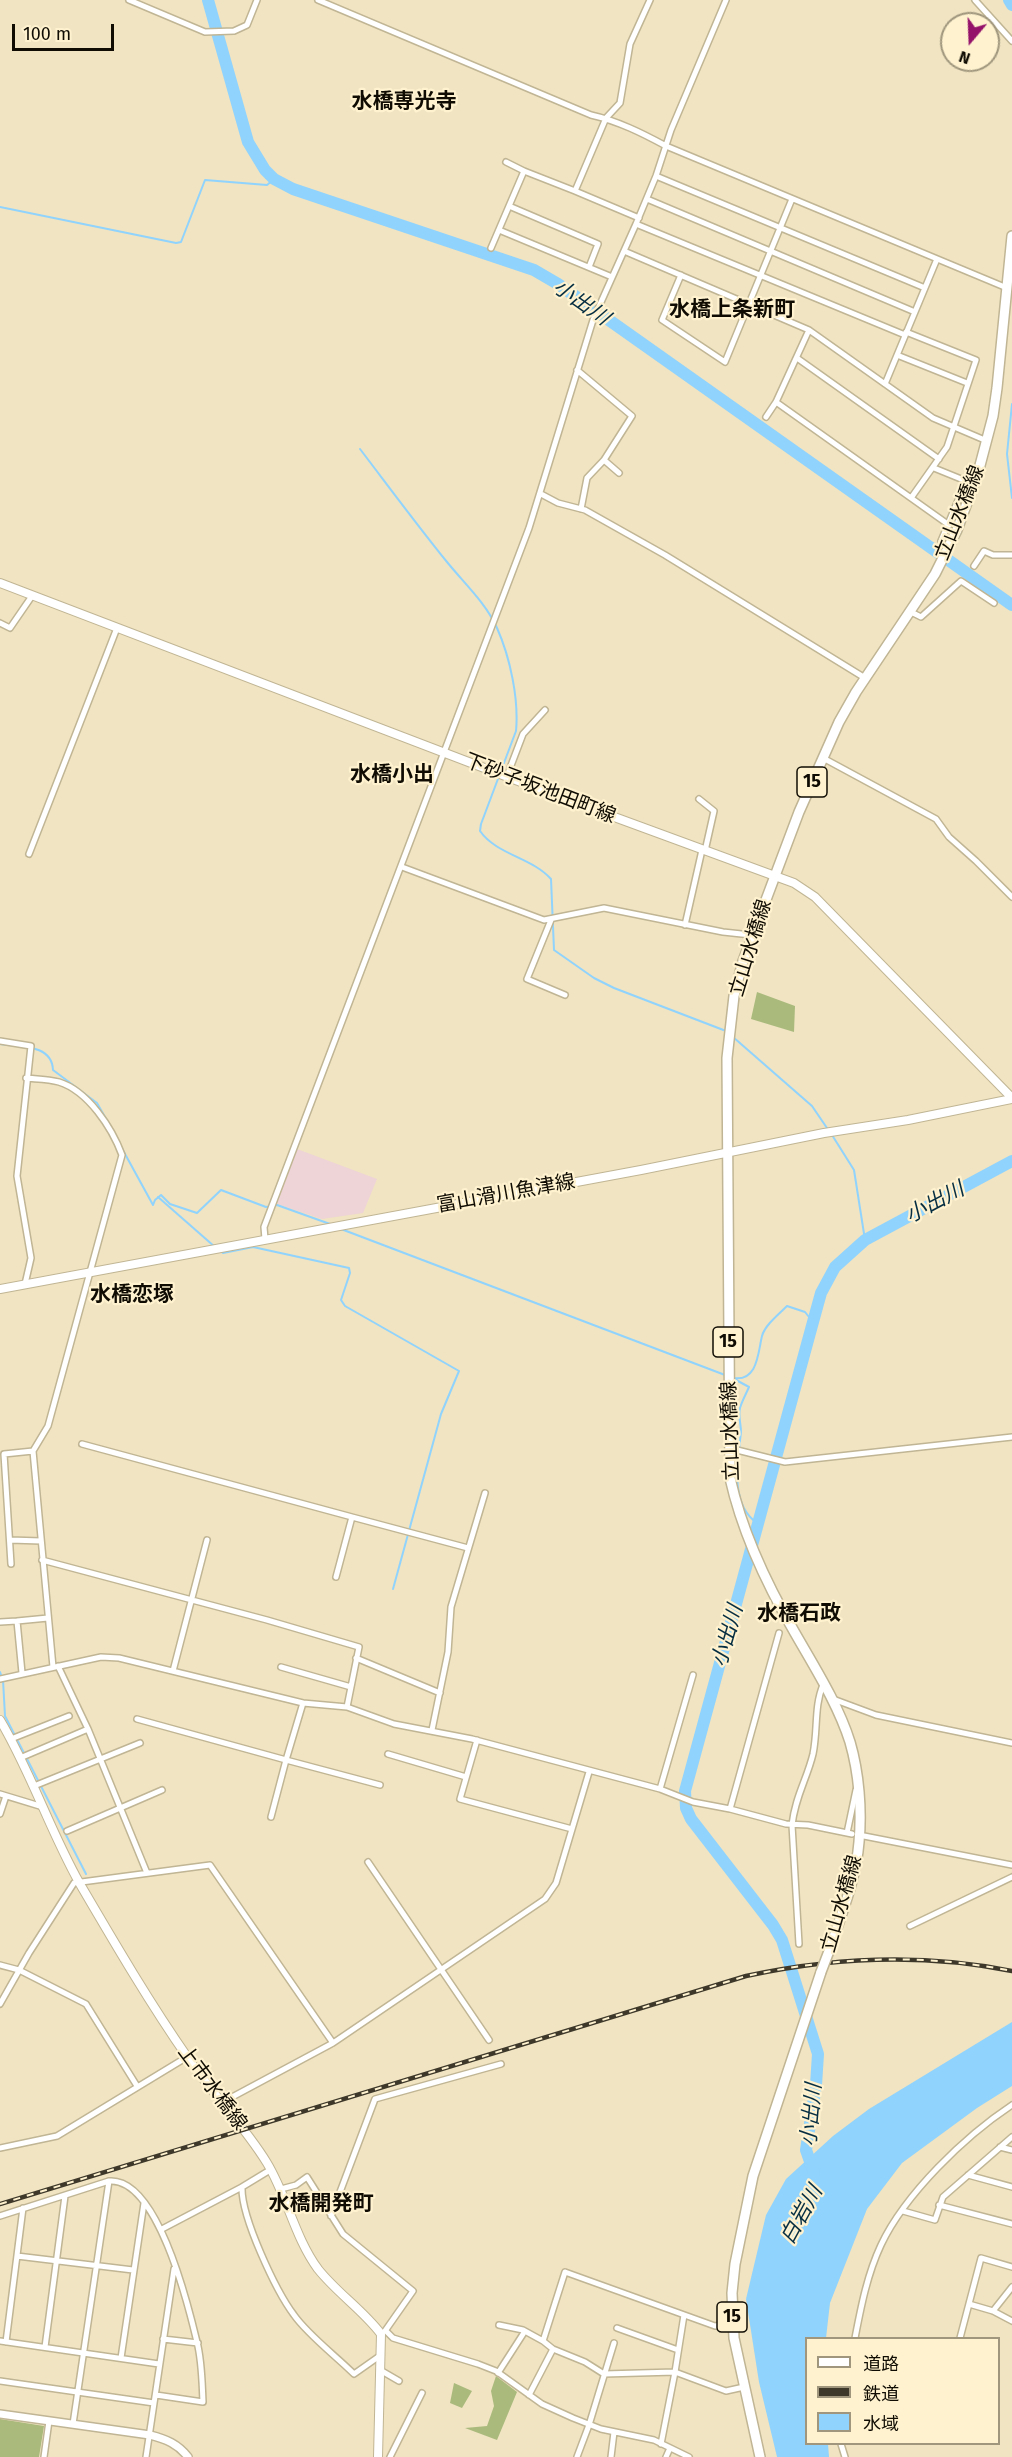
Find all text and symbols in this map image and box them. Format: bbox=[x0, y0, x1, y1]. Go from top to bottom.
scale bar bbox=[15, 12, 117, 50]
north arrow bbox=[940, 12, 1000, 72]
text: 100 m bbox=[23, 23, 71, 45]
text: N bbox=[957, 47, 973, 68]
district label: 水橋専光寺 bbox=[352, 89, 456, 115]
water label: 小出川 bbox=[548, 275, 614, 331]
district label: 水橋上条新町 bbox=[669, 297, 795, 323]
street label: 立山水橋線 bbox=[930, 462, 990, 564]
street label: 下砂子坂池田町線 bbox=[461, 749, 619, 829]
district label: 水橋小出 bbox=[350, 762, 434, 788]
road number: 15 bbox=[797, 767, 827, 797]
street label: 立山水橋線 bbox=[725, 897, 777, 999]
street label: 富山滑川魚津線 bbox=[435, 1170, 577, 1218]
water label: 小出川 bbox=[901, 1177, 969, 1229]
district label: 水橋恋塚 bbox=[90, 1282, 174, 1308]
road number: 15 bbox=[713, 1327, 743, 1357]
street label: 立山水橋線 bbox=[717, 1381, 745, 1481]
district label: 水橋石政 bbox=[757, 1601, 841, 1627]
water label: 小出川 bbox=[707, 1602, 749, 1670]
street label: 立山水橋線 bbox=[817, 1853, 867, 1955]
street label: 上市水橋線 bbox=[172, 2041, 252, 2135]
water label: 小出川 bbox=[797, 2083, 827, 2147]
water label: 白岩川 bbox=[776, 2181, 828, 2249]
district label: 水橋開発町 bbox=[269, 2191, 373, 2217]
road number: 15 bbox=[717, 2302, 747, 2332]
legend bbox=[805, 2337, 1000, 2445]
text: 道路 bbox=[863, 2353, 899, 2375]
text: 鉄道 bbox=[863, 2383, 899, 2405]
text: 水域 bbox=[863, 2413, 899, 2435]

